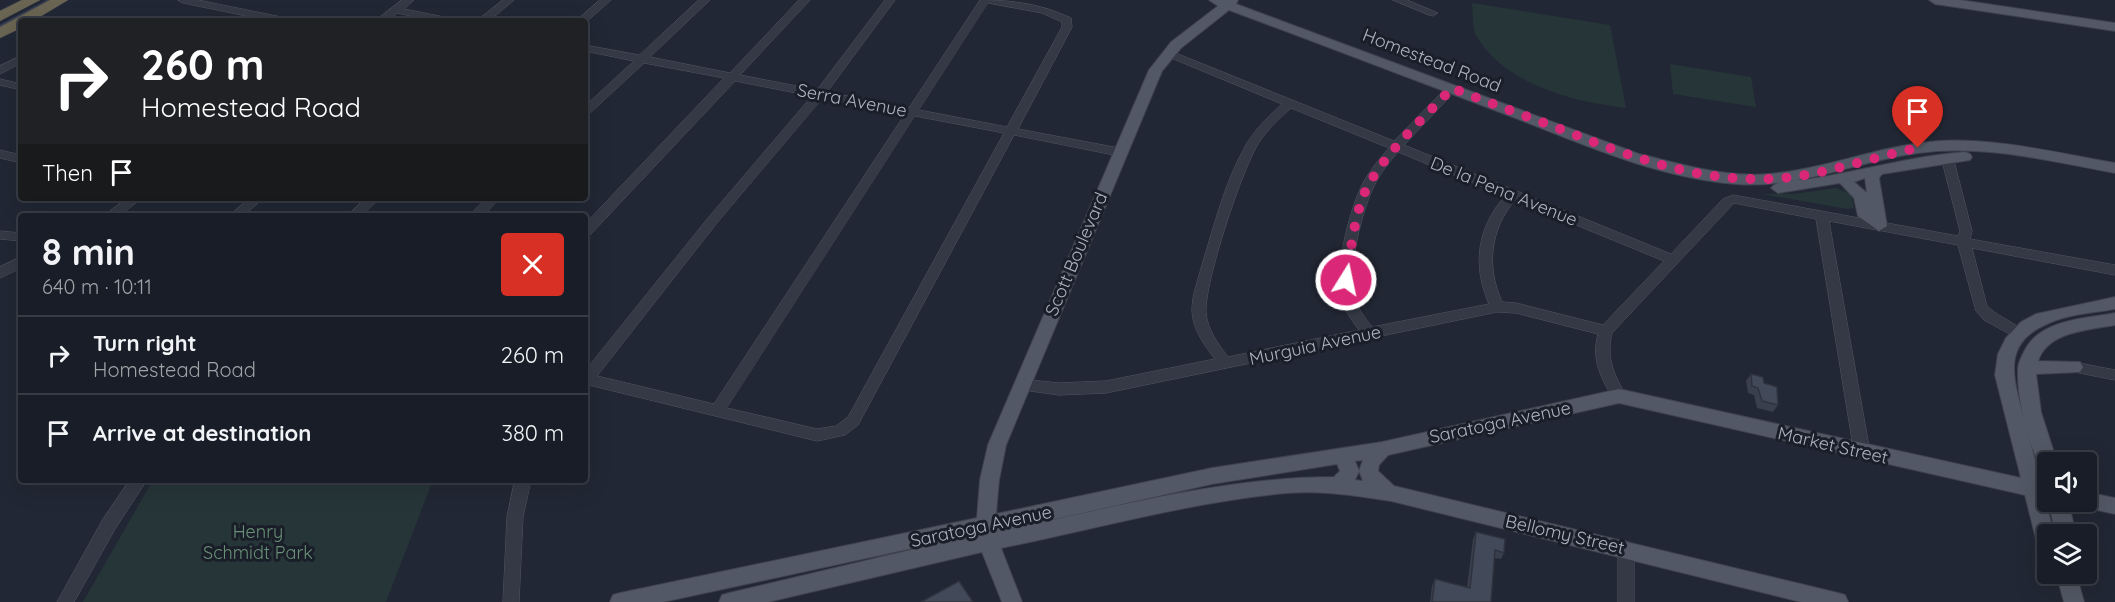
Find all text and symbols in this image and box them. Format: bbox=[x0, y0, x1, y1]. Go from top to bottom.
street label: Homestead Road bbox=[1359, 23, 1505, 97]
text: 260 m bbox=[141, 38, 264, 91]
icon: right bbox=[42, 42, 120, 120]
street label: Serra Avenue bbox=[795, 78, 909, 122]
pin bbox=[1892, 86, 1943, 148]
text: Homestead Road bbox=[141, 90, 361, 124]
icon: arrive bbox=[1901, 95, 1934, 128]
street label: De la Pena Avenue bbox=[1427, 151, 1581, 231]
icon: arrive bbox=[105, 156, 138, 189]
text: Then bbox=[42, 159, 93, 187]
street label: Scott Boulevard bbox=[1040, 189, 1112, 319]
text: 8 min bbox=[42, 229, 135, 274]
button: close bbox=[501, 233, 564, 296]
position arrow bbox=[1314, 248, 1378, 312]
text: 640 m · 10:11 bbox=[42, 274, 152, 299]
street label: Murguia Avenue bbox=[1247, 320, 1383, 370]
text: Turn right bbox=[93, 329, 197, 357]
icon: right bbox=[42, 339, 75, 372]
text: 260 m bbox=[501, 341, 564, 369]
text: Homestead Road bbox=[93, 357, 256, 382]
street label: Saratoga Avenue bbox=[1427, 396, 1573, 448]
icon: arrive bbox=[42, 417, 75, 450]
text: Arrive at destination bbox=[93, 419, 311, 447]
text: 380 m bbox=[501, 419, 564, 447]
street label: Market Street bbox=[1776, 421, 1890, 469]
map controls bbox=[2037, 452, 2097, 584]
button: sound bbox=[2037, 452, 2097, 512]
street label: Saratoga Avenue bbox=[908, 500, 1054, 552]
street label: Bellomy Street bbox=[1503, 509, 1627, 559]
park label: Henry Schmidt Park bbox=[203, 520, 313, 564]
button: layers bbox=[2037, 524, 2097, 584]

